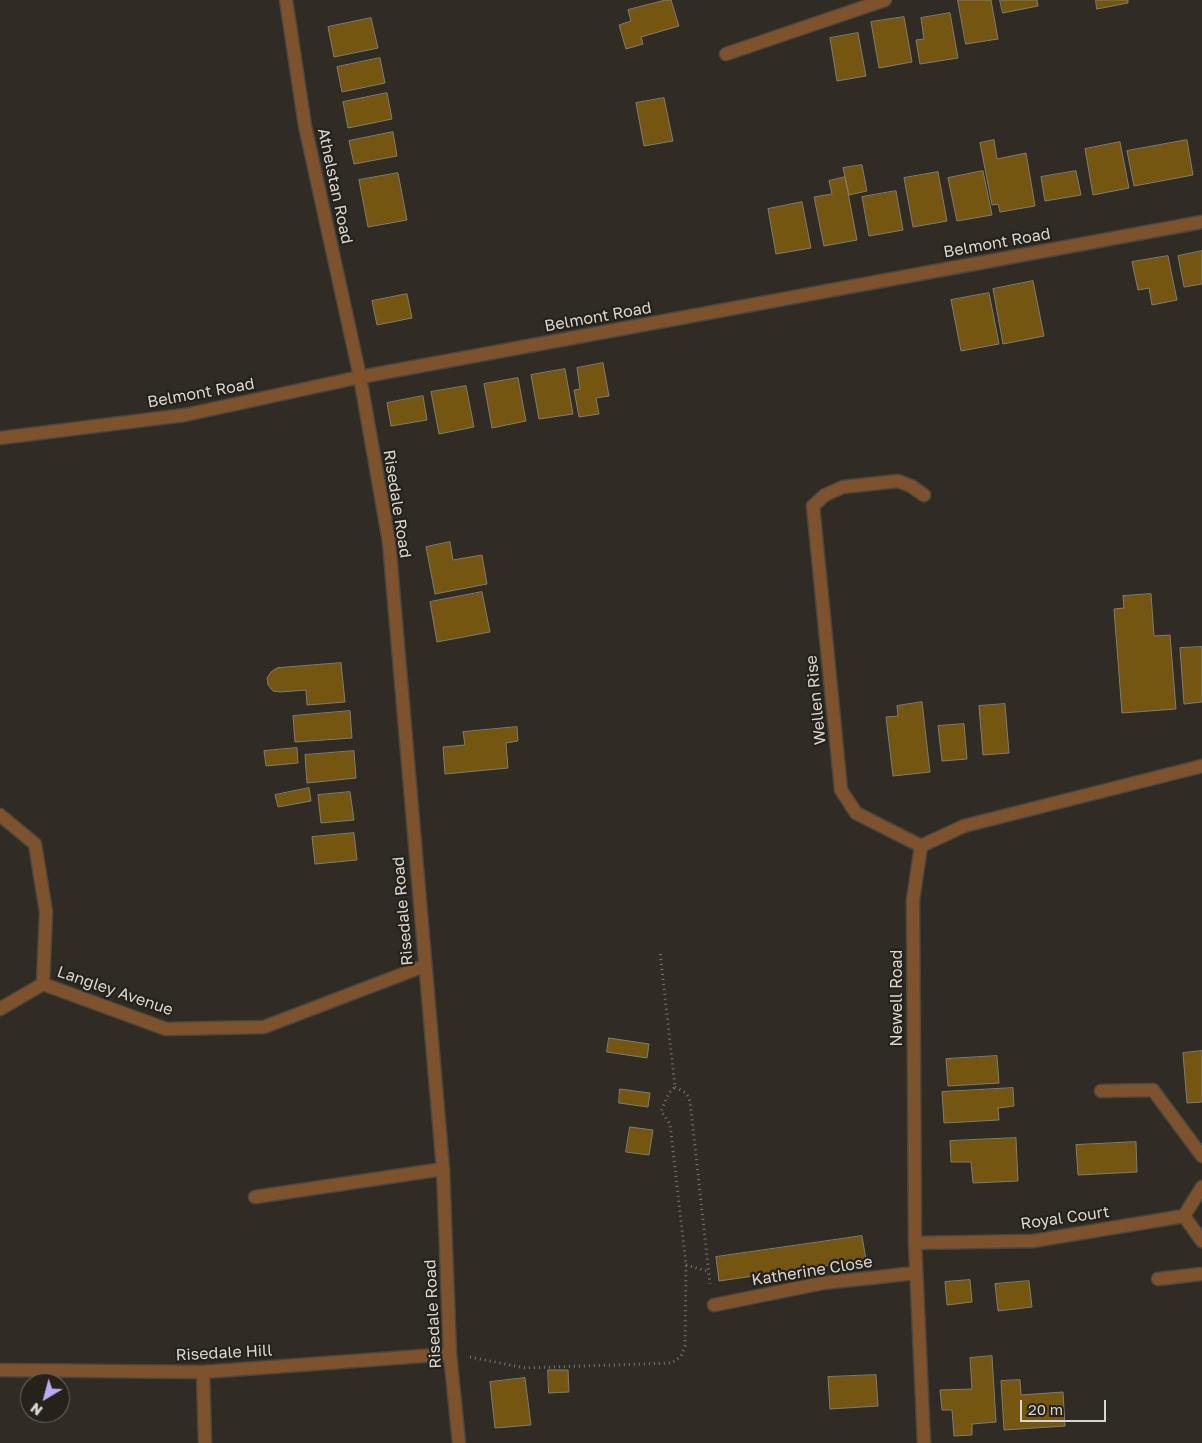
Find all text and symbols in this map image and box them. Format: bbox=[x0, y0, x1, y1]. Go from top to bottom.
street label: Athelstan Road bbox=[313, 126, 357, 246]
street label: Belmont Road bbox=[942, 224, 1052, 262]
street label: Belmont Road bbox=[543, 298, 653, 336]
street label: Belmont Road bbox=[146, 374, 256, 412]
street label: Risedale Road bbox=[379, 449, 415, 559]
street label: Wellen Rise bbox=[802, 654, 830, 746]
street label: Risedale Road bbox=[389, 856, 417, 966]
street label: Newell Road bbox=[887, 950, 907, 1046]
street label: Langley Avenue bbox=[55, 962, 175, 1020]
street label: Royal Court bbox=[1019, 1202, 1111, 1234]
street label: Katherine Close bbox=[750, 1252, 874, 1290]
street label: Risedale Road bbox=[421, 1259, 445, 1369]
street label: Risedale Hill bbox=[175, 1341, 273, 1365]
north arrow bbox=[20, 1373, 70, 1423]
scale bar bbox=[1022, 1390, 1108, 1422]
text: N bbox=[27, 1400, 46, 1420]
text: 20 m bbox=[1028, 1400, 1063, 1418]

